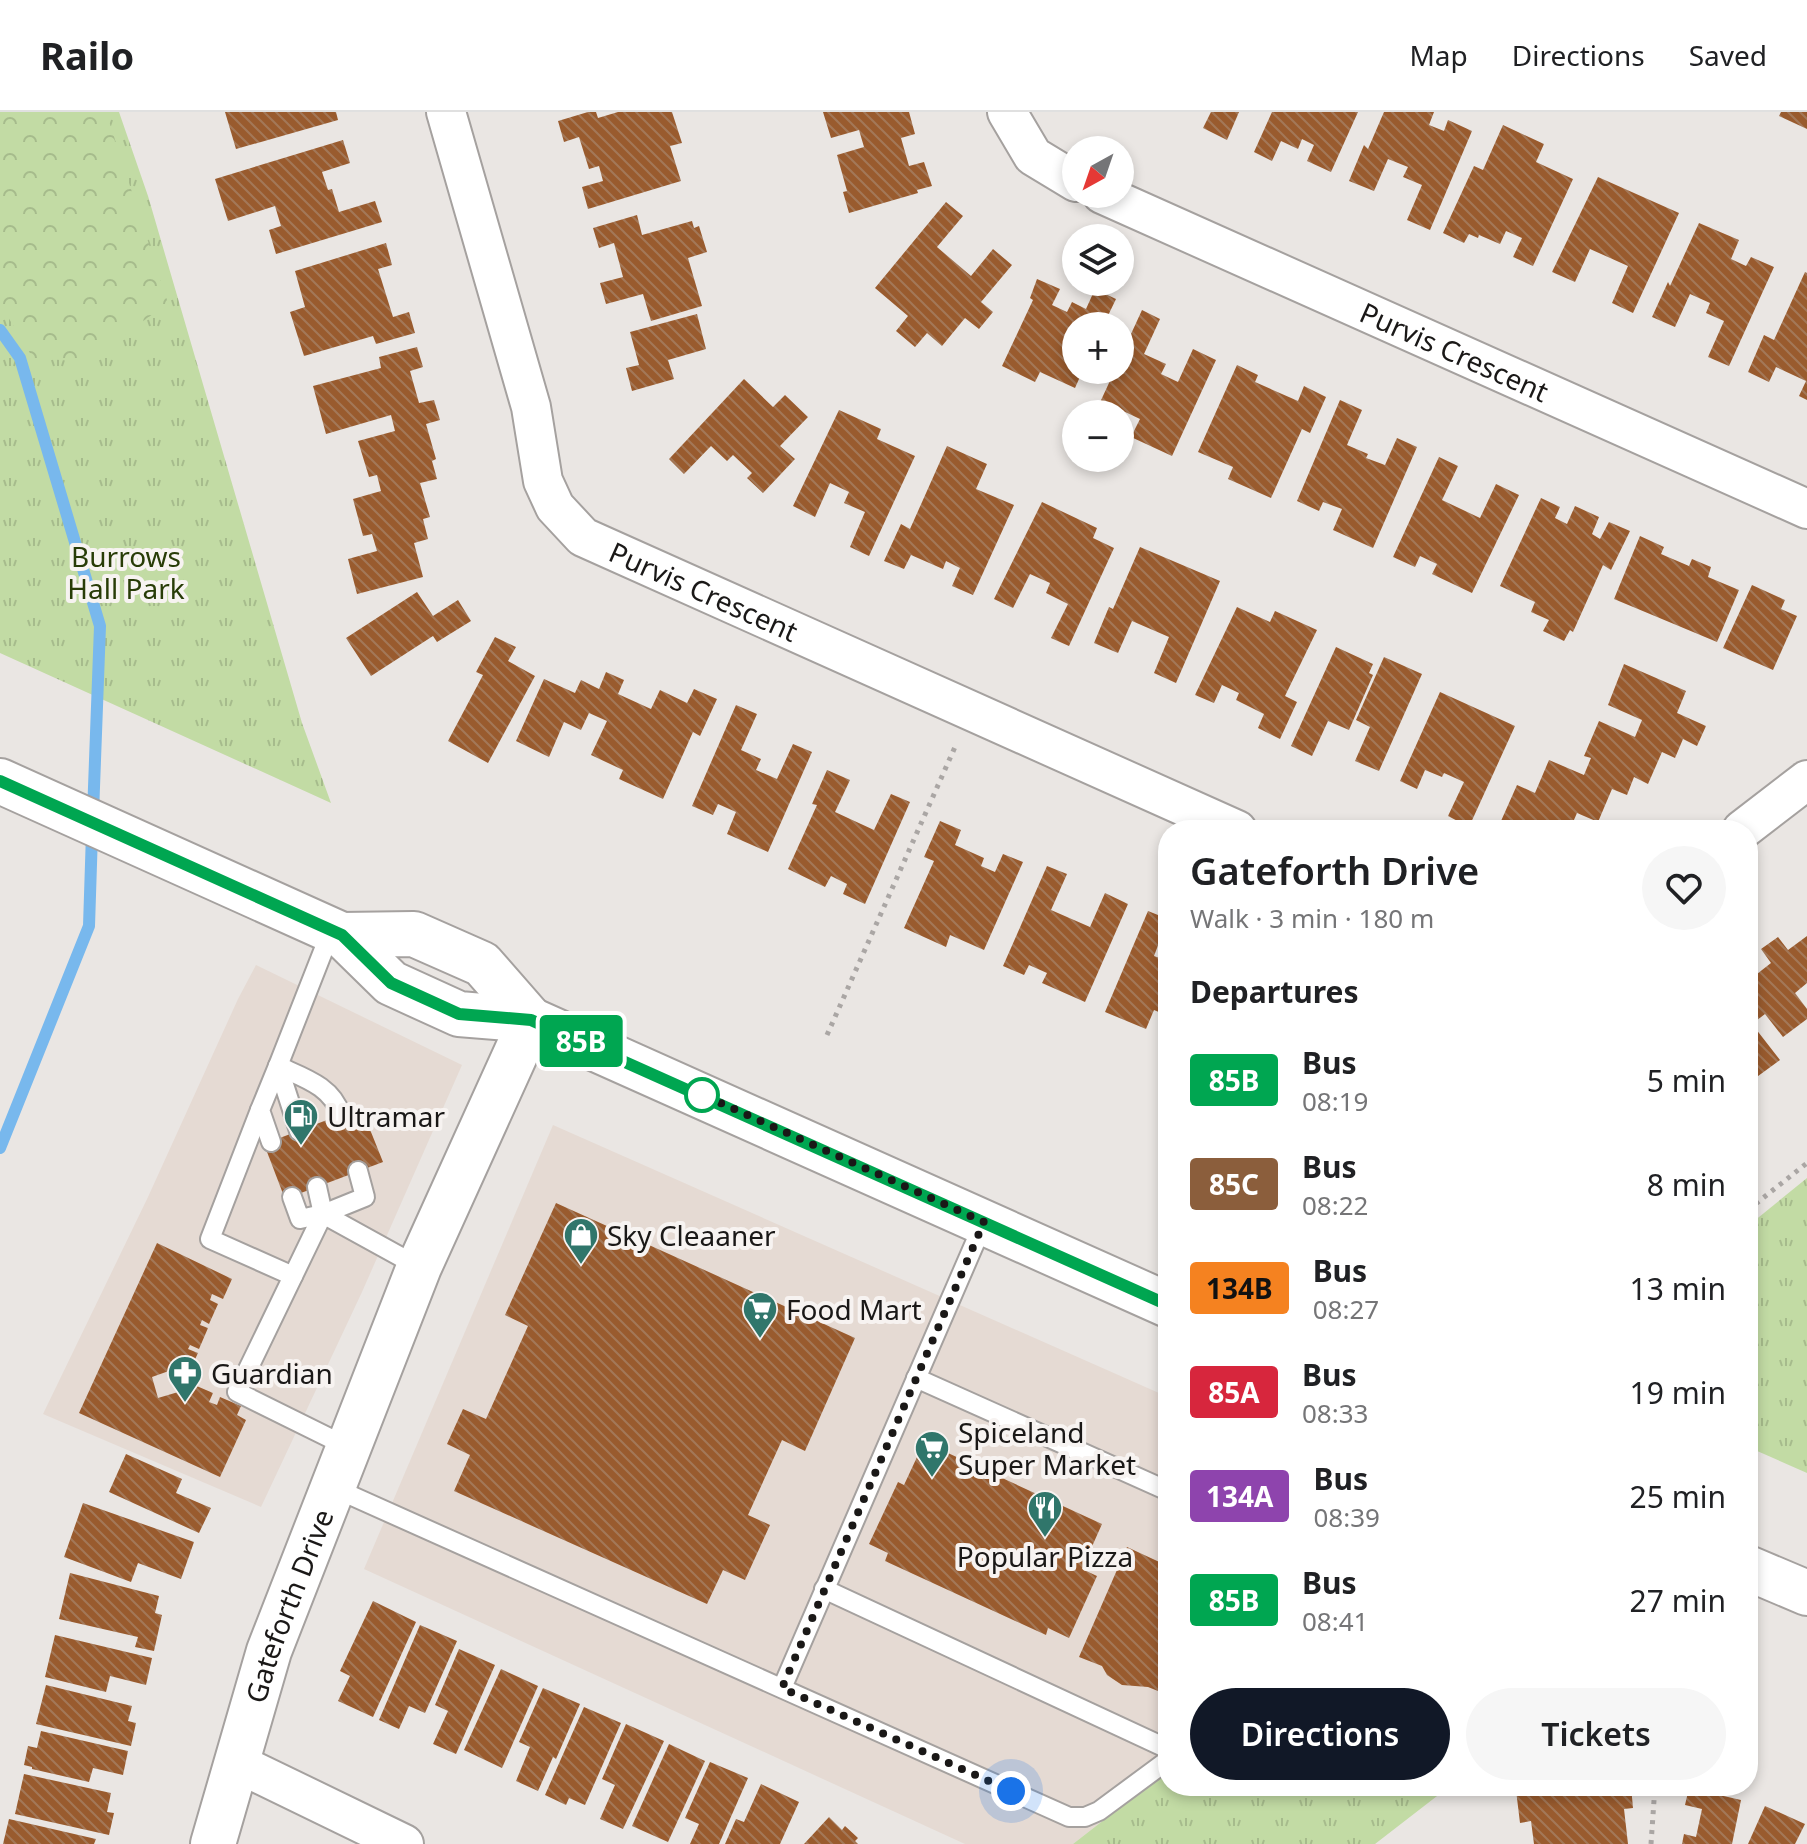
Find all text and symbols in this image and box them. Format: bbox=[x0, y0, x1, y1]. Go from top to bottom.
text: Railo bbox=[40, 29, 134, 81]
text: Map bbox=[1409, 36, 1468, 74]
text: Directions bbox=[1512, 36, 1645, 74]
text: Saved bbox=[1689, 36, 1767, 74]
north arrow bbox=[1062, 136, 1134, 208]
map controls bbox=[1062, 136, 1134, 472]
button: layers bbox=[1062, 224, 1134, 296]
street label: Purvis Crescent bbox=[1354, 293, 1555, 410]
button: + bbox=[1062, 312, 1134, 384]
button: − bbox=[1062, 400, 1134, 472]
street label: Purvis Crescent bbox=[604, 532, 804, 650]
park label: Burrows Hall Park bbox=[67, 537, 185, 607]
text: Gateforth Drive bbox=[1190, 844, 1479, 896]
button: heart bbox=[1642, 846, 1726, 930]
text: Walk · 3 min · 180 m bbox=[1190, 900, 1434, 936]
text: Departures bbox=[1190, 971, 1359, 1012]
line badge: 85B bbox=[535, 1015, 627, 1067]
text: 85B bbox=[556, 1022, 606, 1060]
text: Bus bbox=[1302, 1042, 1357, 1083]
text: 5 min bbox=[1647, 1060, 1726, 1101]
text: 85B bbox=[1209, 1061, 1259, 1099]
unlabelled marker bbox=[685, 1078, 719, 1112]
text: 08:19 bbox=[1302, 1083, 1368, 1119]
fuel station icon: Ultramar bbox=[282, 1097, 320, 1147]
place label: Ultramar bbox=[327, 1097, 445, 1135]
text: Bus bbox=[1302, 1146, 1357, 1187]
text: 8 min bbox=[1647, 1164, 1726, 1205]
text: 85C bbox=[1209, 1165, 1259, 1203]
text: 08:22 bbox=[1302, 1187, 1368, 1223]
shop icon: Sky Cleaaner bbox=[562, 1216, 600, 1266]
place label: Sky Cleaaner bbox=[607, 1216, 776, 1254]
text: Bus bbox=[1313, 1250, 1367, 1291]
text: 13 min bbox=[1630, 1268, 1726, 1309]
text: 134B bbox=[1206, 1269, 1273, 1307]
supermarket icon: Food Mart bbox=[741, 1290, 779, 1340]
place label: Food Mart bbox=[786, 1290, 922, 1328]
text: 08:27 bbox=[1313, 1291, 1379, 1327]
pharmacy icon: Guardian bbox=[166, 1354, 204, 1404]
place label: Guardian bbox=[211, 1354, 333, 1392]
text: Bus bbox=[1302, 1354, 1357, 1395]
text: 19 min bbox=[1630, 1372, 1726, 1413]
text: 85A bbox=[1208, 1373, 1260, 1411]
text: 08:33 bbox=[1302, 1395, 1368, 1431]
place label: Spiceland Super Market bbox=[958, 1413, 1136, 1483]
supermarket icon: Spiceland Super Market bbox=[913, 1429, 951, 1479]
text: Bus bbox=[1313, 1458, 1368, 1499]
text: 25 min bbox=[1630, 1476, 1726, 1517]
text: 134A bbox=[1206, 1477, 1273, 1515]
restaurant icon: Popular Pizza bbox=[1026, 1489, 1064, 1539]
text: 08:39 bbox=[1313, 1499, 1380, 1535]
street label: Gateforth Drive bbox=[236, 1503, 342, 1707]
place label: Popular Pizza bbox=[957, 1537, 1133, 1575]
text: Bus bbox=[1302, 1562, 1357, 1603]
text: 27 min bbox=[1630, 1580, 1726, 1621]
text: 85B bbox=[1209, 1581, 1259, 1619]
text: 08:41 bbox=[1302, 1603, 1368, 1639]
button: Directions bbox=[1190, 1688, 1450, 1780]
button: Tickets bbox=[1466, 1688, 1726, 1780]
your location bbox=[991, 1771, 1031, 1811]

